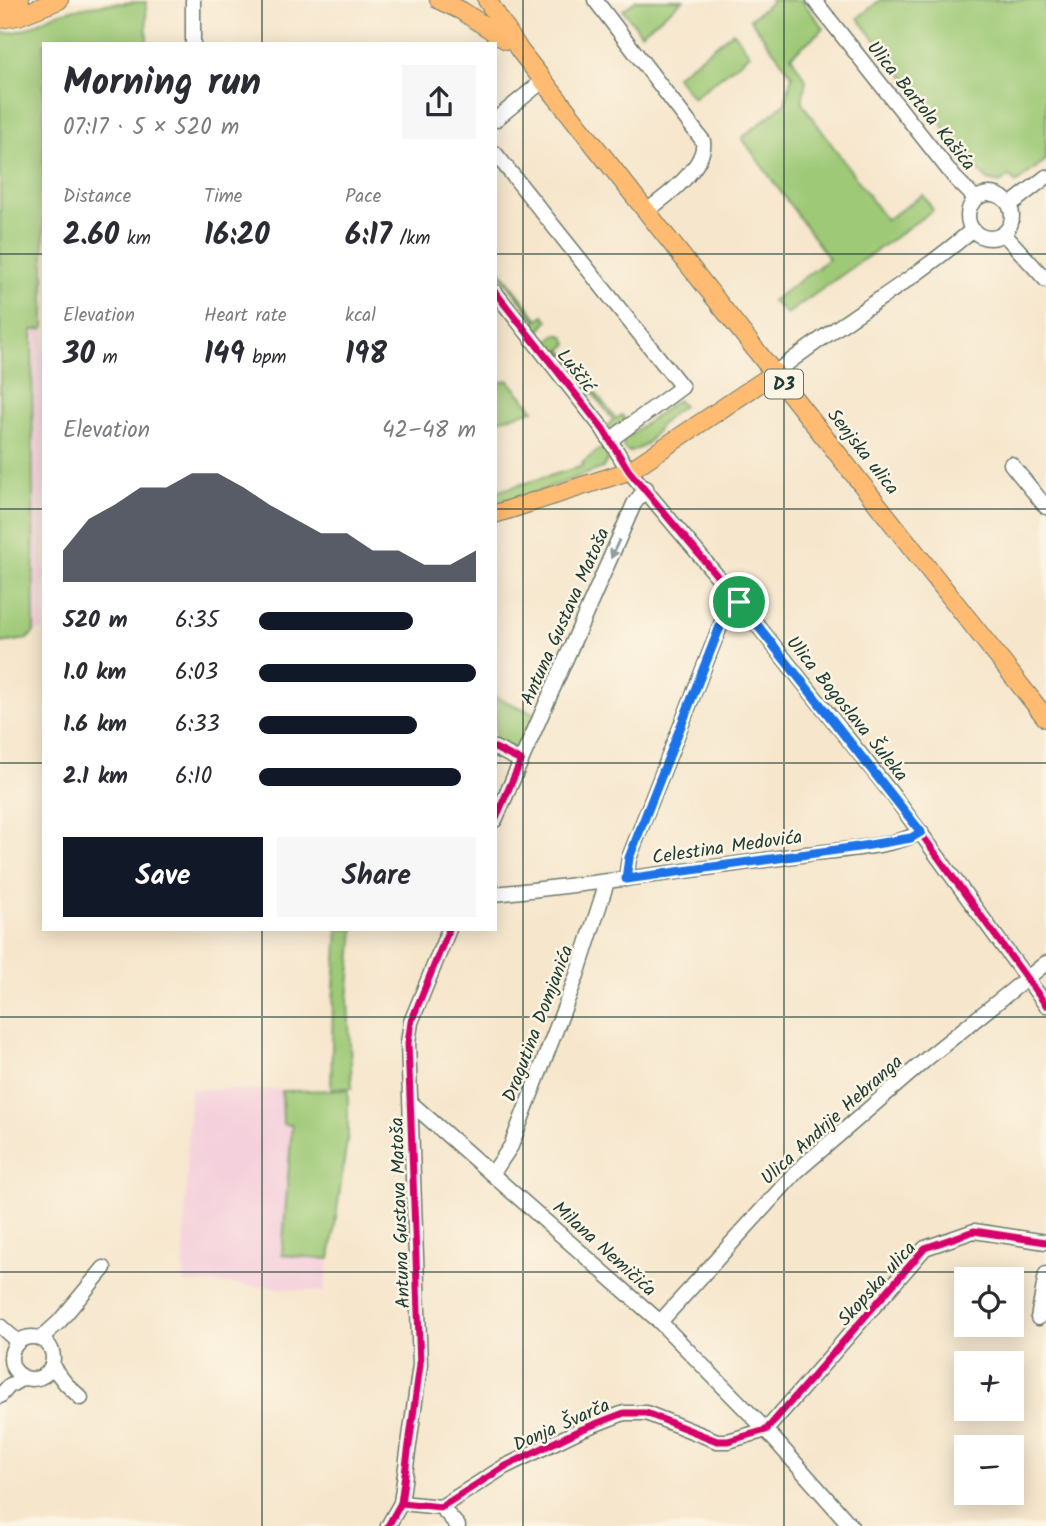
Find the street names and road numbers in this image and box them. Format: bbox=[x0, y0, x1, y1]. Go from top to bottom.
street label: Ulica Bartola Kašića bbox=[858, 35, 982, 178]
street label: Luščić bbox=[548, 343, 603, 401]
road number: D3 bbox=[765, 370, 803, 398]
street label: Senjska ulica bbox=[819, 402, 906, 502]
street label: Antuna Gustava Matoša bbox=[513, 523, 618, 710]
street label: Ulica Bogoslava Šuleka bbox=[778, 630, 915, 789]
street label: Celestina Medovića bbox=[650, 823, 804, 873]
street label: Dragutina Domjanića bbox=[495, 941, 583, 1107]
street label: Ulica Andrije Hebranga bbox=[754, 1048, 910, 1193]
street label: Antuna Gustava Matoša bbox=[383, 1117, 419, 1309]
street label: Milana Nemičića bbox=[545, 1194, 662, 1305]
street label: Skopska ulica bbox=[831, 1235, 924, 1334]
street label: Donja Švarča bbox=[509, 1391, 615, 1460]

